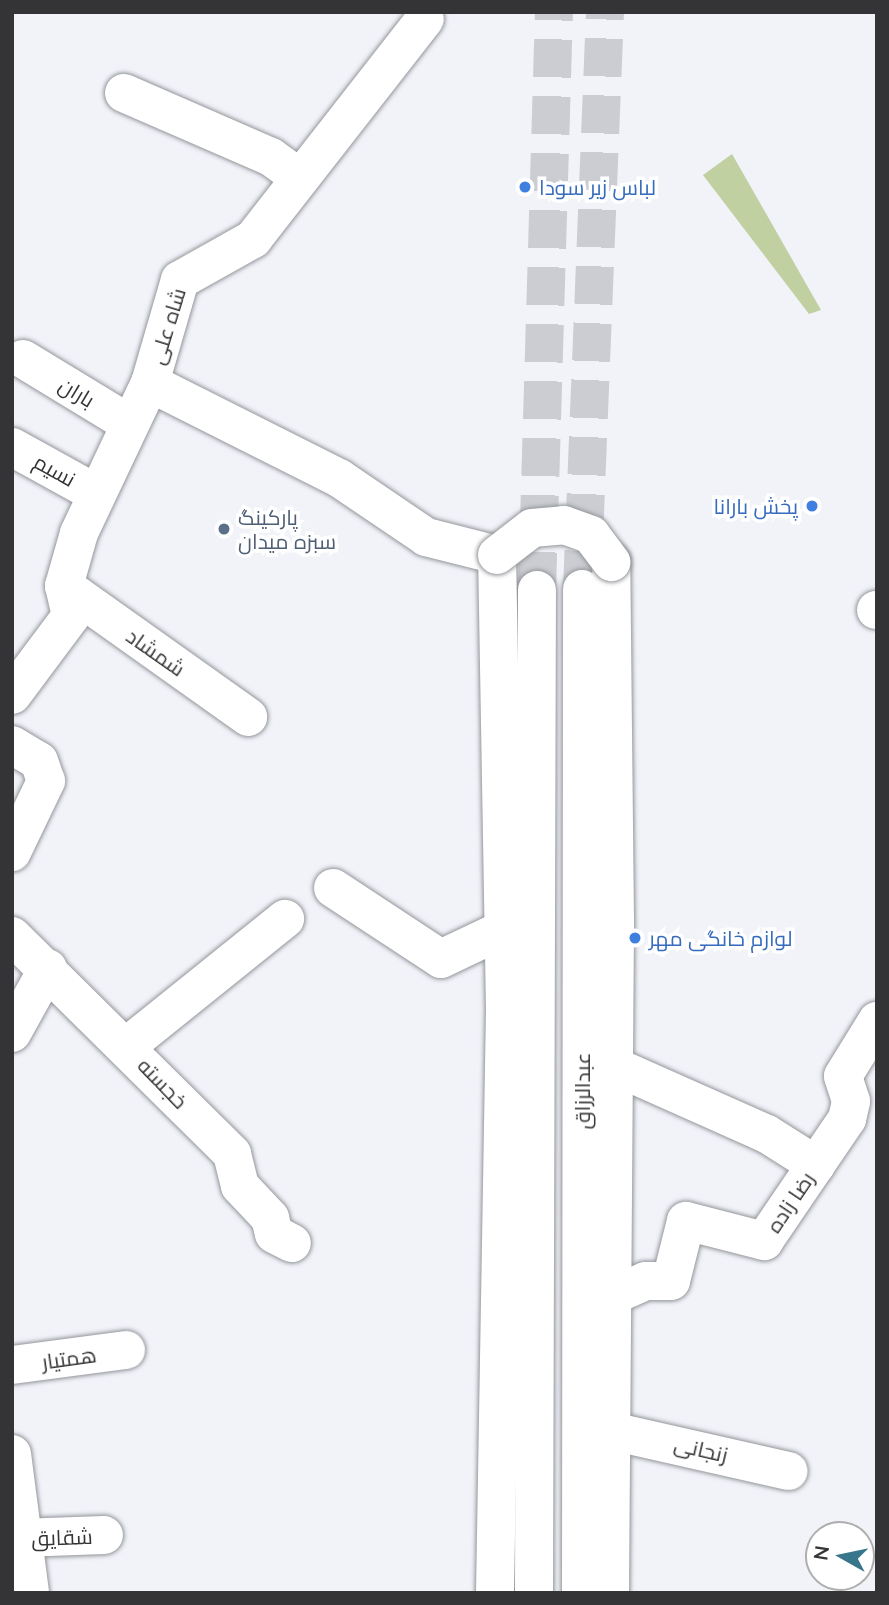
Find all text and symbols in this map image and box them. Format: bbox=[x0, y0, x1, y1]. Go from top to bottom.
place label: لباس زیر سودا bbox=[539, 174, 656, 200]
marker: لباس زیر سودا bbox=[517, 179, 533, 195]
street label: شاه علی bbox=[143, 285, 191, 367]
street label: باران bbox=[55, 372, 99, 412]
street label: نسیم bbox=[30, 448, 80, 492]
place label: پخش بارانا bbox=[713, 493, 798, 519]
marker: پخش بارانا bbox=[804, 498, 820, 514]
place label: پارکینگ سبزه میدان bbox=[238, 504, 336, 554]
marker: پارکینگ سبزه میدان bbox=[216, 521, 232, 537]
street label: شمشاد bbox=[122, 623, 190, 681]
place label: لوازم خانگی مهر bbox=[649, 925, 793, 951]
marker: لوازم خانگی مهر bbox=[627, 930, 643, 946]
street label: خجسته bbox=[133, 1052, 193, 1114]
street label: عبدالرزاق bbox=[569, 1053, 595, 1129]
street label: رضا زاده bbox=[761, 1167, 819, 1237]
street label: همتیار bbox=[40, 1342, 98, 1374]
street label: زنجانی bbox=[672, 1431, 730, 1467]
north arrow bbox=[805, 1521, 875, 1591]
street label: شقایق bbox=[31, 1523, 93, 1551]
text: N bbox=[808, 1544, 833, 1562]

